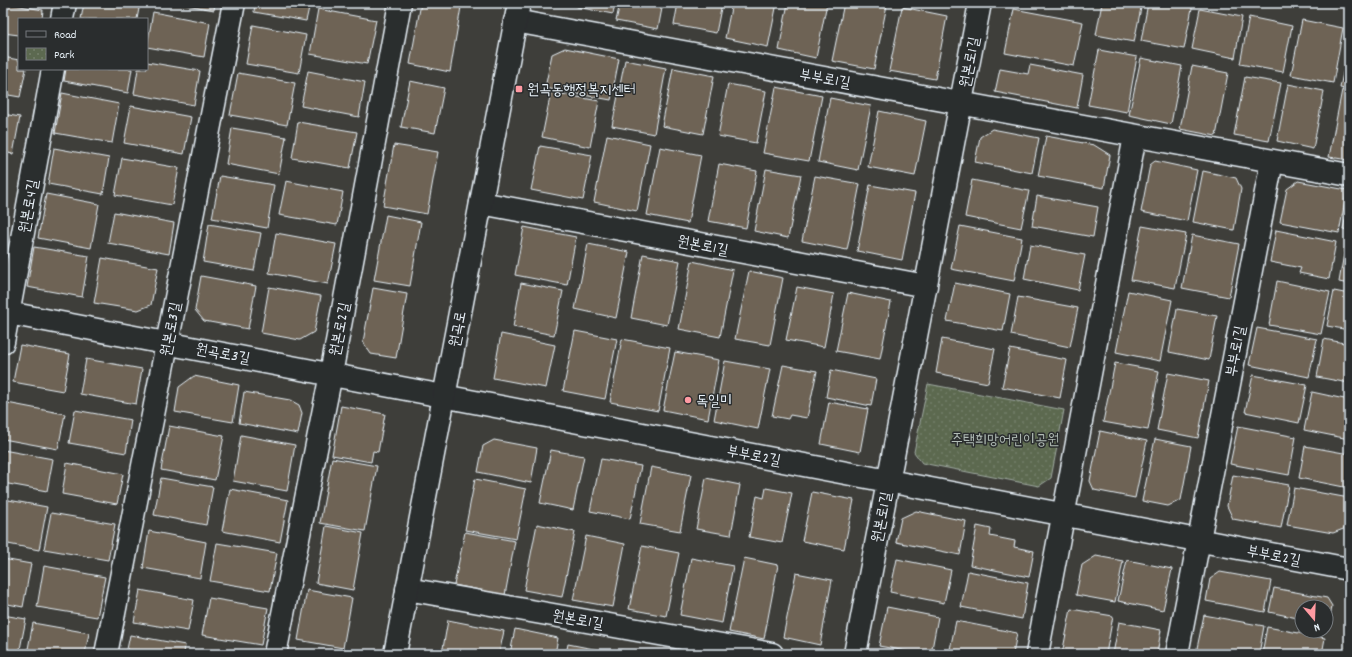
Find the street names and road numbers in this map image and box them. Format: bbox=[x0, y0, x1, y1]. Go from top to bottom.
street label: 원본로1길 bbox=[955, 35, 987, 90]
street label: 부부로1길 bbox=[797, 65, 852, 95]
street label: 원본로4길 bbox=[14, 178, 46, 235]
street label: 원본로1길 bbox=[675, 231, 730, 263]
street label: 원본로3길 bbox=[156, 300, 188, 358]
street label: 원본로2길 bbox=[325, 300, 357, 358]
street label: 원곡로 bbox=[445, 310, 473, 349]
street label: 부부로1길 bbox=[1221, 324, 1253, 379]
street label: 원곡로3길 bbox=[194, 339, 252, 371]
street label: 부부로2길 bbox=[725, 441, 783, 473]
street label: 원본로1길 bbox=[867, 490, 899, 545]
street label: 부부로2길 bbox=[1245, 541, 1303, 573]
street label: 원본로1길 bbox=[550, 606, 605, 636]

